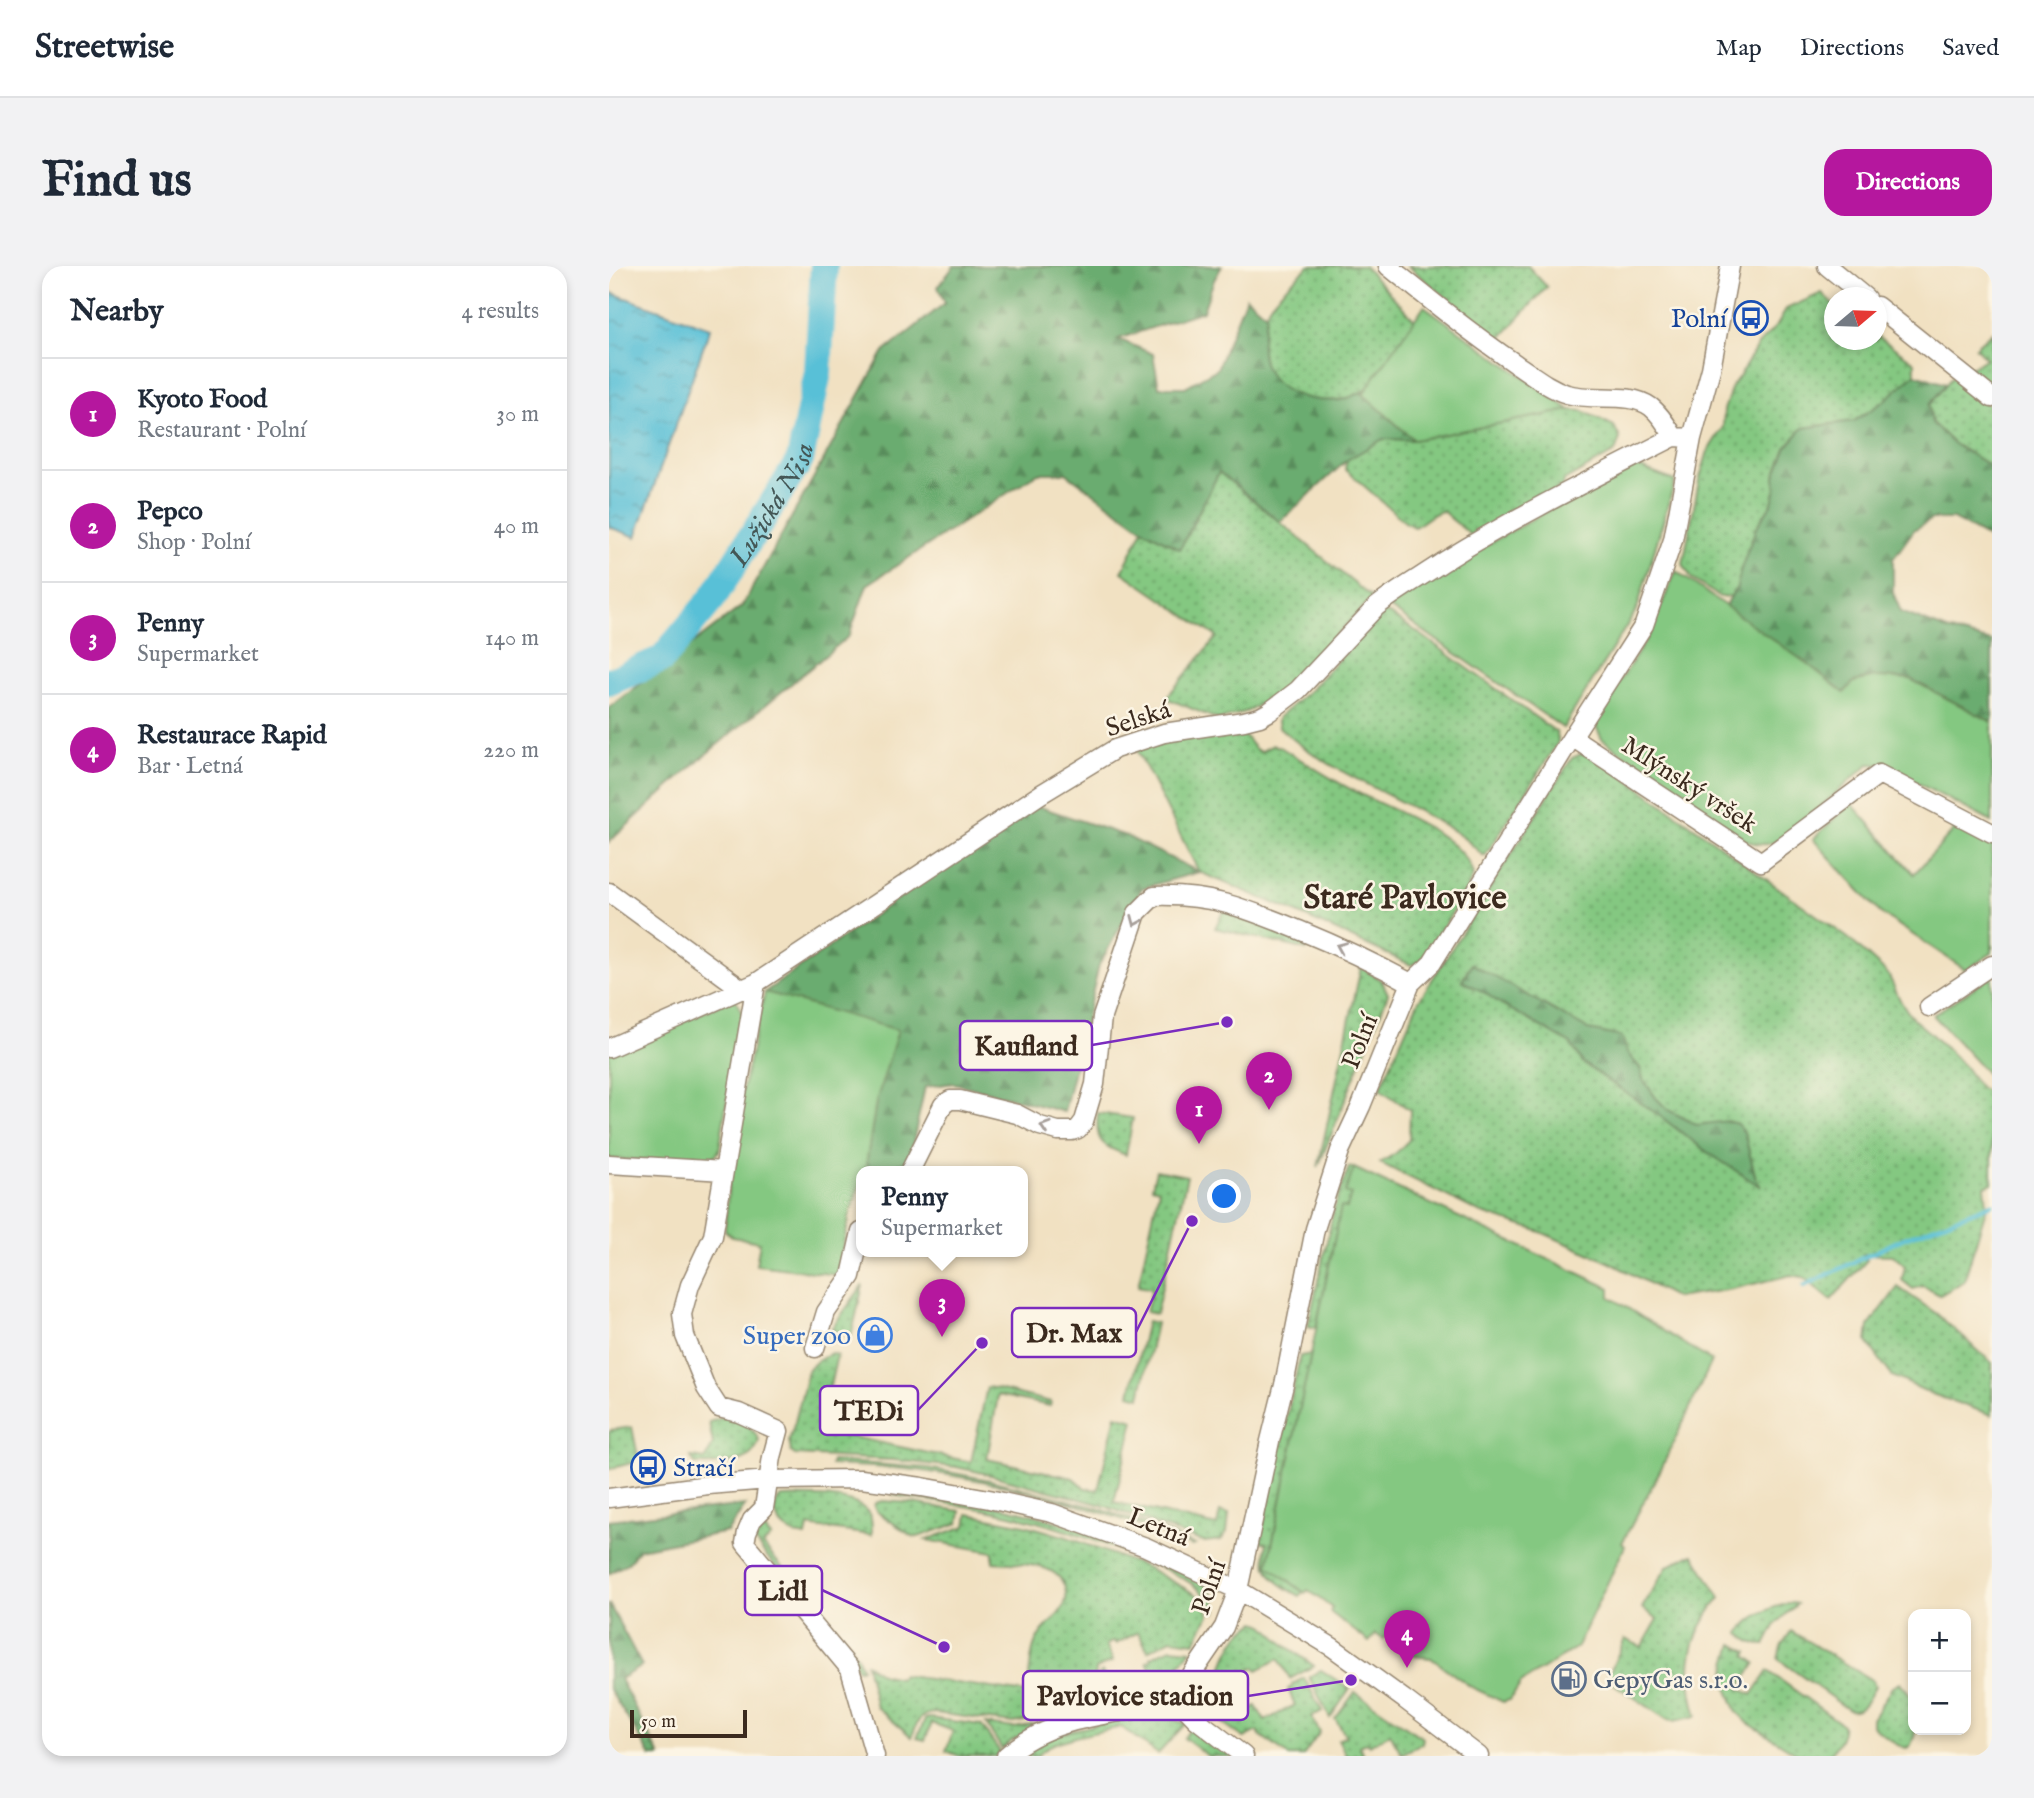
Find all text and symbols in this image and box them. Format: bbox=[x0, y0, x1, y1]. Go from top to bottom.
text: Streetwise bbox=[35, 27, 174, 69]
text: Map bbox=[1716, 33, 1762, 64]
text: Directions bbox=[1800, 33, 1904, 64]
text: Saved bbox=[1942, 33, 1999, 64]
button: Directions bbox=[1824, 149, 1992, 216]
text: Find us bbox=[42, 151, 192, 213]
north arrow bbox=[1824, 287, 1887, 350]
text: Nearby bbox=[70, 293, 163, 331]
text: 4 results bbox=[461, 297, 539, 326]
bus stop icon: Polní bbox=[1732, 299, 1770, 337]
place label: Polní bbox=[1671, 303, 1729, 336]
text: Kyoto Food bbox=[137, 383, 267, 416]
text: 1 bbox=[89, 400, 97, 429]
text: 30 m bbox=[496, 400, 539, 429]
text: Restaurant · Polní bbox=[137, 416, 306, 445]
water label: Lužická Nisa bbox=[722, 440, 823, 575]
text: Pepco bbox=[137, 495, 203, 528]
text: 2 bbox=[88, 512, 98, 541]
text: 40 m bbox=[494, 512, 539, 541]
text: Shop · Polní bbox=[137, 528, 251, 557]
text: Penny bbox=[137, 607, 204, 640]
text: 3 bbox=[89, 624, 97, 653]
text: 140 m bbox=[485, 624, 539, 653]
text: Supermarket bbox=[137, 640, 259, 669]
street label: Selská bbox=[1102, 693, 1176, 745]
text: Restaurace Rapid bbox=[137, 719, 327, 752]
street label: Mlýnský vršek bbox=[1615, 729, 1764, 842]
text: 4 bbox=[87, 736, 99, 765]
text: 220 m bbox=[483, 736, 539, 765]
text: Bar · Letná bbox=[137, 752, 243, 781]
district label: Staré Pavlovice bbox=[1303, 878, 1507, 920]
one-way arrow bbox=[1130, 914, 1144, 926]
one-way arrow bbox=[1335, 942, 1347, 956]
street label: Polní bbox=[1335, 1007, 1387, 1074]
callout: Kaufland bbox=[960, 1021, 1092, 1070]
text: Kaufland bbox=[974, 1030, 1079, 1065]
pin: 2 bbox=[1246, 1052, 1292, 1110]
pin: 1 bbox=[1176, 1086, 1222, 1144]
one-way arrow bbox=[1040, 1120, 1052, 1135]
popup bbox=[856, 1166, 1028, 1257]
your location bbox=[1207, 1179, 1241, 1213]
text: Penny bbox=[881, 1181, 948, 1214]
text: Supermarket bbox=[881, 1214, 1003, 1243]
pin: 3 bbox=[919, 1279, 965, 1337]
callout: Dr. Max bbox=[1012, 1308, 1136, 1357]
shop icon: Super zoo bbox=[856, 1316, 894, 1354]
text: Dr. Max bbox=[1026, 1317, 1123, 1352]
place label: Super zoo bbox=[743, 1320, 851, 1353]
callout: TEDi bbox=[820, 1386, 918, 1435]
text: TEDi bbox=[833, 1395, 904, 1430]
bus stop icon: Stračí bbox=[629, 1448, 667, 1486]
place label: Stračí bbox=[673, 1452, 736, 1485]
street label: Letná bbox=[1122, 1500, 1195, 1555]
street label: Polní bbox=[1185, 1554, 1235, 1620]
callout: Lidl bbox=[745, 1566, 822, 1615]
text: Lidl bbox=[758, 1575, 809, 1610]
map controls bbox=[1908, 1609, 1971, 1735]
button: + bbox=[1908, 1609, 1971, 1672]
pin: 4 bbox=[1384, 1610, 1430, 1668]
fuel station icon: GepyGas s.r.o. bbox=[1550, 1660, 1588, 1698]
place label: GepyGas s.r.o. bbox=[1593, 1664, 1748, 1697]
callout: Pavlovice stadion bbox=[1023, 1671, 1248, 1720]
button: − bbox=[1908, 1672, 1971, 1735]
text: Pavlovice stadion bbox=[1037, 1680, 1234, 1715]
scale bar bbox=[630, 1707, 747, 1739]
text: 50 m bbox=[641, 1710, 676, 1734]

